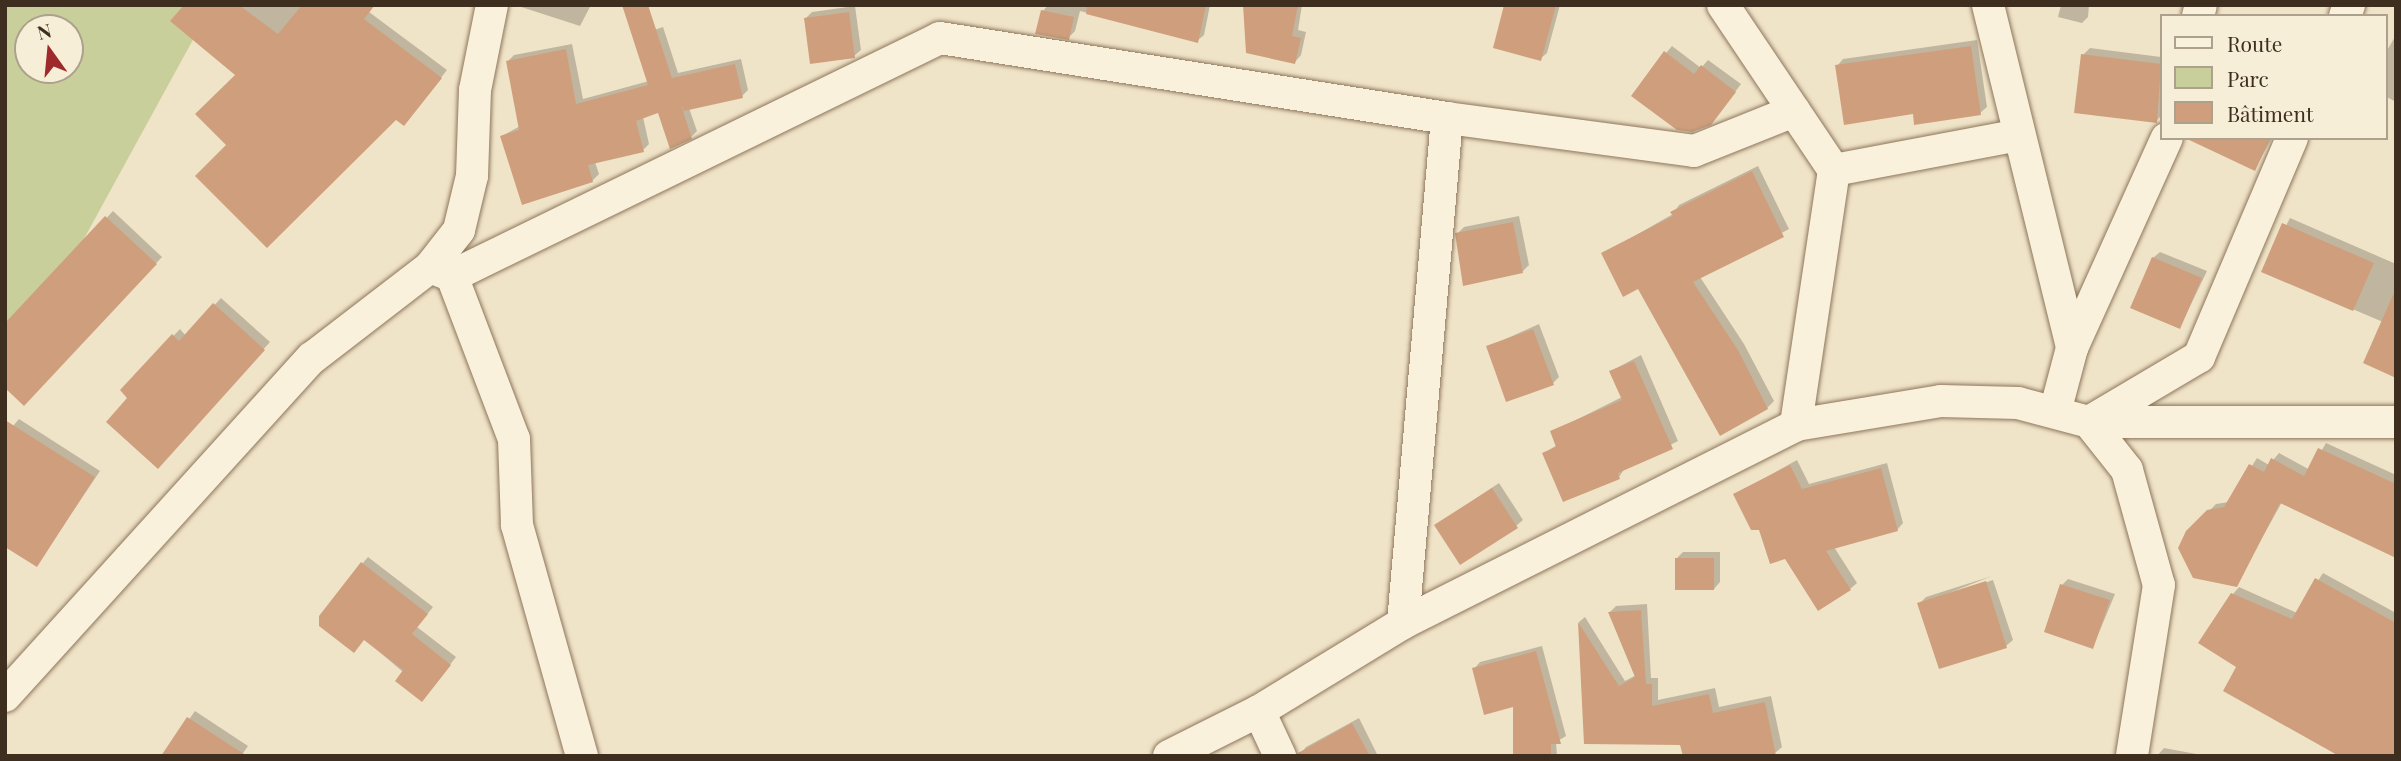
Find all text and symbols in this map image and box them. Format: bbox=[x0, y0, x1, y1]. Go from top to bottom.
north arrow bbox=[14, 14, 84, 84]
legend bbox=[2160, 14, 2387, 140]
text: N bbox=[34, 16, 54, 45]
text: Route bbox=[2227, 29, 2282, 57]
text: Parc bbox=[2227, 64, 2269, 92]
text: Bâtiment bbox=[2227, 99, 2313, 127]

